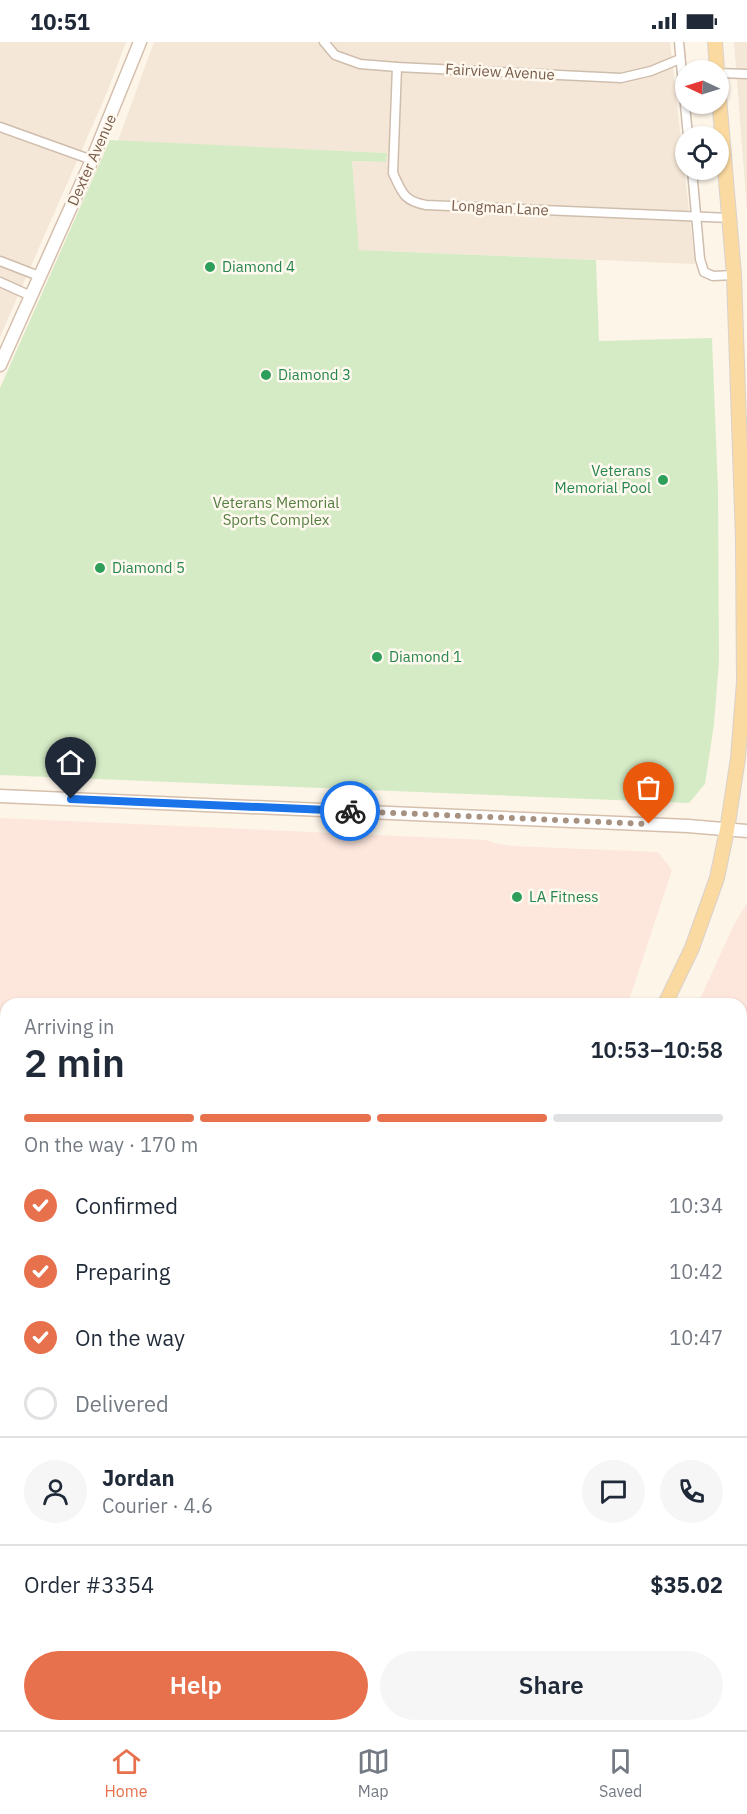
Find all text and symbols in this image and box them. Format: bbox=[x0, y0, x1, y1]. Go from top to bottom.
text: 10:51 bbox=[30, 7, 90, 36]
street label: Fairview Avenue bbox=[445, 59, 555, 84]
north arrow bbox=[675, 60, 729, 114]
map controls bbox=[675, 60, 729, 180]
street label: Dexter Avenue bbox=[63, 111, 120, 209]
button: locate bbox=[675, 126, 729, 180]
street label: Longman Lane bbox=[451, 195, 549, 220]
place label: Diamond 4 bbox=[222, 257, 295, 276]
marker: Diamond 4 bbox=[203, 260, 217, 274]
place label: Diamond 3 bbox=[278, 365, 351, 384]
marker: Diamond 3 bbox=[259, 368, 273, 382]
place label: Veterans Memorial Pool bbox=[555, 461, 651, 497]
marker: Veterans Memorial Pool bbox=[656, 473, 670, 487]
park label: Veterans Memorial Sports Complex bbox=[213, 493, 339, 529]
place label: Diamond 5 bbox=[112, 558, 185, 577]
marker: Diamond 5 bbox=[93, 561, 107, 575]
place label: Diamond 1 bbox=[389, 647, 462, 666]
marker: Diamond 1 bbox=[370, 650, 384, 664]
pin bbox=[45, 737, 96, 799]
icon: home bbox=[54, 746, 87, 779]
pin bbox=[623, 762, 674, 824]
icon: bag bbox=[632, 771, 665, 804]
courier bbox=[320, 781, 380, 841]
icon: bike bbox=[334, 795, 367, 828]
place label: LA Fitness bbox=[529, 887, 599, 906]
marker: LA Fitness bbox=[510, 890, 524, 904]
text: Arriving in bbox=[24, 1013, 114, 1040]
text: 10:53–10:58 bbox=[590, 1035, 723, 1064]
text: 2 min bbox=[24, 1037, 125, 1088]
text: On the way · 170 m bbox=[24, 1131, 198, 1158]
icon: check bbox=[24, 1189, 57, 1222]
text: Confirmed bbox=[75, 1191, 178, 1220]
text: 10:34 bbox=[669, 1192, 723, 1219]
icon: check bbox=[24, 1255, 57, 1288]
text: Preparing bbox=[75, 1257, 170, 1286]
text: 10:42 bbox=[669, 1258, 723, 1285]
icon: check bbox=[24, 1321, 57, 1354]
text: On the way bbox=[75, 1323, 185, 1352]
text: 10:47 bbox=[669, 1324, 723, 1351]
text: Delivered bbox=[75, 1389, 169, 1418]
button: person bbox=[24, 1460, 87, 1523]
button: chat bbox=[582, 1460, 645, 1523]
button: phone bbox=[660, 1460, 723, 1523]
text: Jordan bbox=[102, 1463, 175, 1492]
text: Courier · 4.6 bbox=[102, 1492, 213, 1519]
text: Order #3354 bbox=[24, 1570, 154, 1599]
text: $35.02 bbox=[650, 1570, 723, 1599]
button: Help bbox=[24, 1651, 368, 1720]
button: Share bbox=[380, 1651, 723, 1720]
tab: Home bbox=[105, 1745, 148, 1801]
tab: Map bbox=[357, 1745, 390, 1801]
tab: Saved bbox=[599, 1745, 642, 1801]

